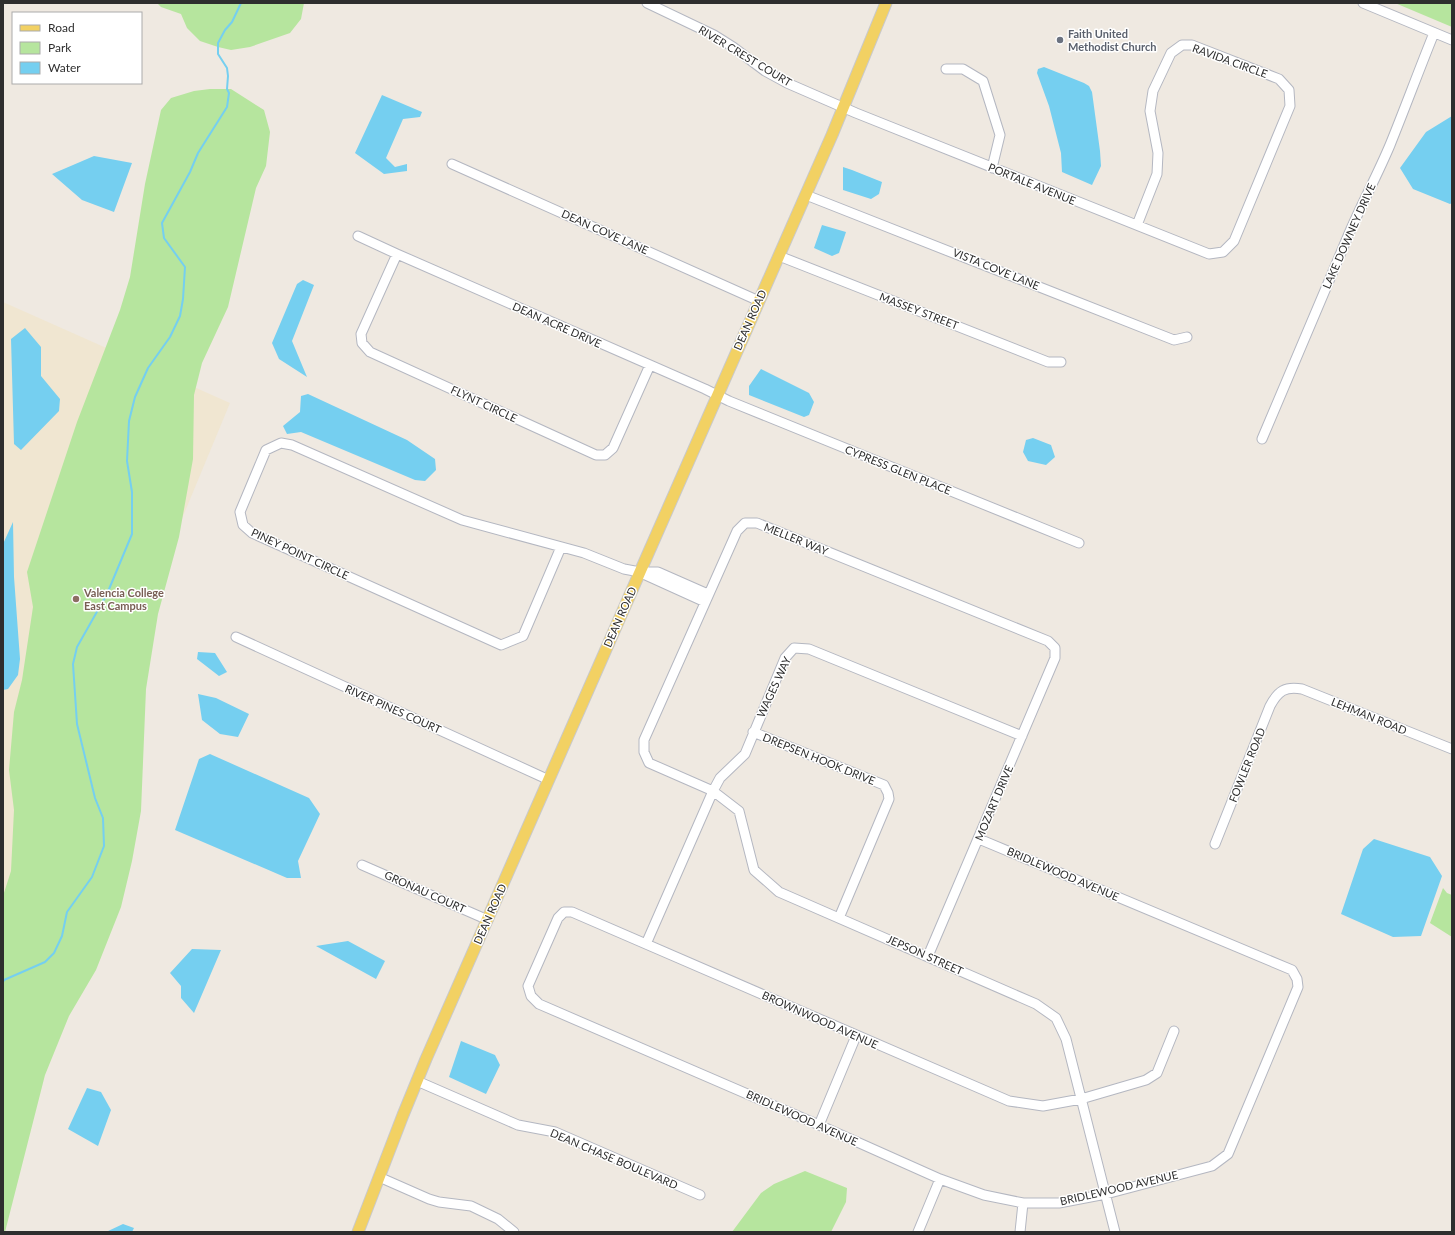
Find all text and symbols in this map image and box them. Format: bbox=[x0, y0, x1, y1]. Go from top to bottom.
legend bbox=[12, 12, 142, 84]
text: Road bbox=[48, 20, 75, 35]
street label: RIVER CREST COURT bbox=[696, 23, 795, 89]
place label: Faith United Methodist Church bbox=[1068, 27, 1156, 53]
marker: Faith United Methodist Church bbox=[1055, 35, 1065, 45]
text: Park bbox=[48, 40, 72, 55]
street label: RAVIDA CIRCLE bbox=[1191, 41, 1269, 80]
text: Water bbox=[48, 60, 81, 75]
street label: PORTALE AVENUE bbox=[987, 160, 1078, 207]
street label: LAKE DOWNEY DRIVE bbox=[1319, 181, 1378, 291]
street label: DEAN COVE LANE bbox=[560, 207, 651, 257]
street label: VISTA COVE LANE bbox=[951, 245, 1041, 292]
street label: DEAN ROAD bbox=[730, 288, 769, 352]
street label: MASSEY STREET bbox=[878, 289, 961, 332]
street label: DEAN ACRE DRIVE bbox=[511, 299, 604, 350]
street label: FLYNT CIRCLE bbox=[449, 383, 519, 425]
street label: CYPRESS GLEN PLACE bbox=[843, 442, 953, 497]
street label: MELLER WAY bbox=[762, 520, 830, 557]
street label: PINEY POINT CIRCLE bbox=[249, 525, 351, 582]
street label: DEAN ROAD bbox=[600, 585, 639, 649]
place label: Valencia College East Campus bbox=[83, 586, 164, 612]
marker: Valencia College East Campus bbox=[71, 594, 81, 604]
street label: WAGES WAY bbox=[754, 654, 793, 719]
street label: RIVER PINES COURT bbox=[343, 681, 444, 736]
street label: LEHMAN ROAD bbox=[1329, 694, 1409, 737]
street label: FOWLER ROAD bbox=[1226, 726, 1267, 804]
street label: DREPSEN HOOK DRIVE bbox=[761, 730, 877, 787]
street label: MOZART DRIVE bbox=[972, 763, 1015, 842]
street label: BRIDLEWOOD AVENUE bbox=[1005, 844, 1121, 903]
street label: GRONAU COURT bbox=[383, 868, 468, 915]
street label: DEAN ROAD bbox=[470, 882, 509, 946]
street label: JEPSON STREET bbox=[885, 932, 966, 977]
street label: BROWNWOOD AVENUE bbox=[760, 988, 880, 1051]
street label: BRIDLEWOOD AVENUE bbox=[744, 1087, 860, 1148]
street label: DEAN CHASE BOULEVARD bbox=[548, 1126, 680, 1191]
street label: BRIDLEWOOD AVENUE bbox=[1059, 1168, 1179, 1207]

